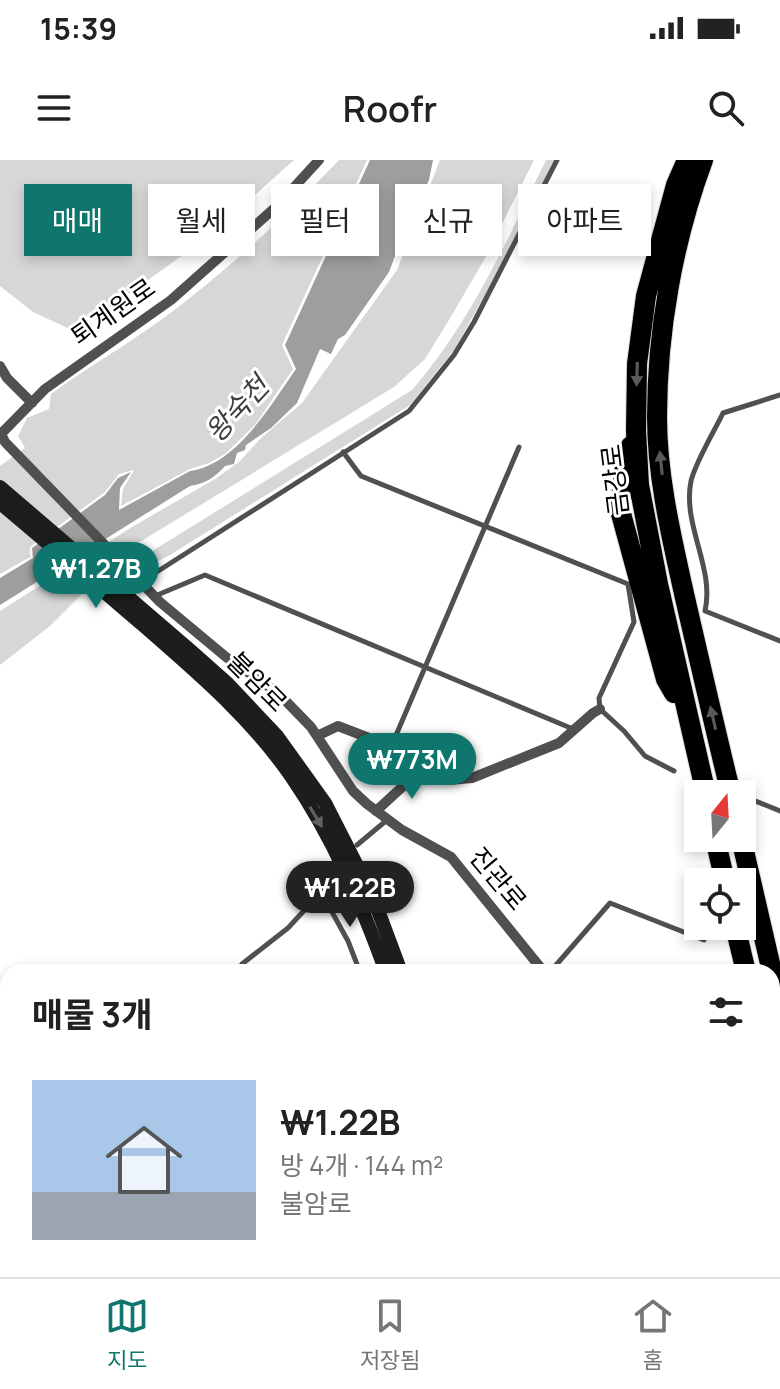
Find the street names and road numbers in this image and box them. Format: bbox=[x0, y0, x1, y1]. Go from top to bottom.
street label: 퇴계원로 bbox=[63, 269, 162, 353]
street label: 금강로 bbox=[592, 442, 636, 518]
street label: 불암로 bbox=[220, 643, 296, 719]
street label: 진관로 bbox=[462, 839, 536, 917]

